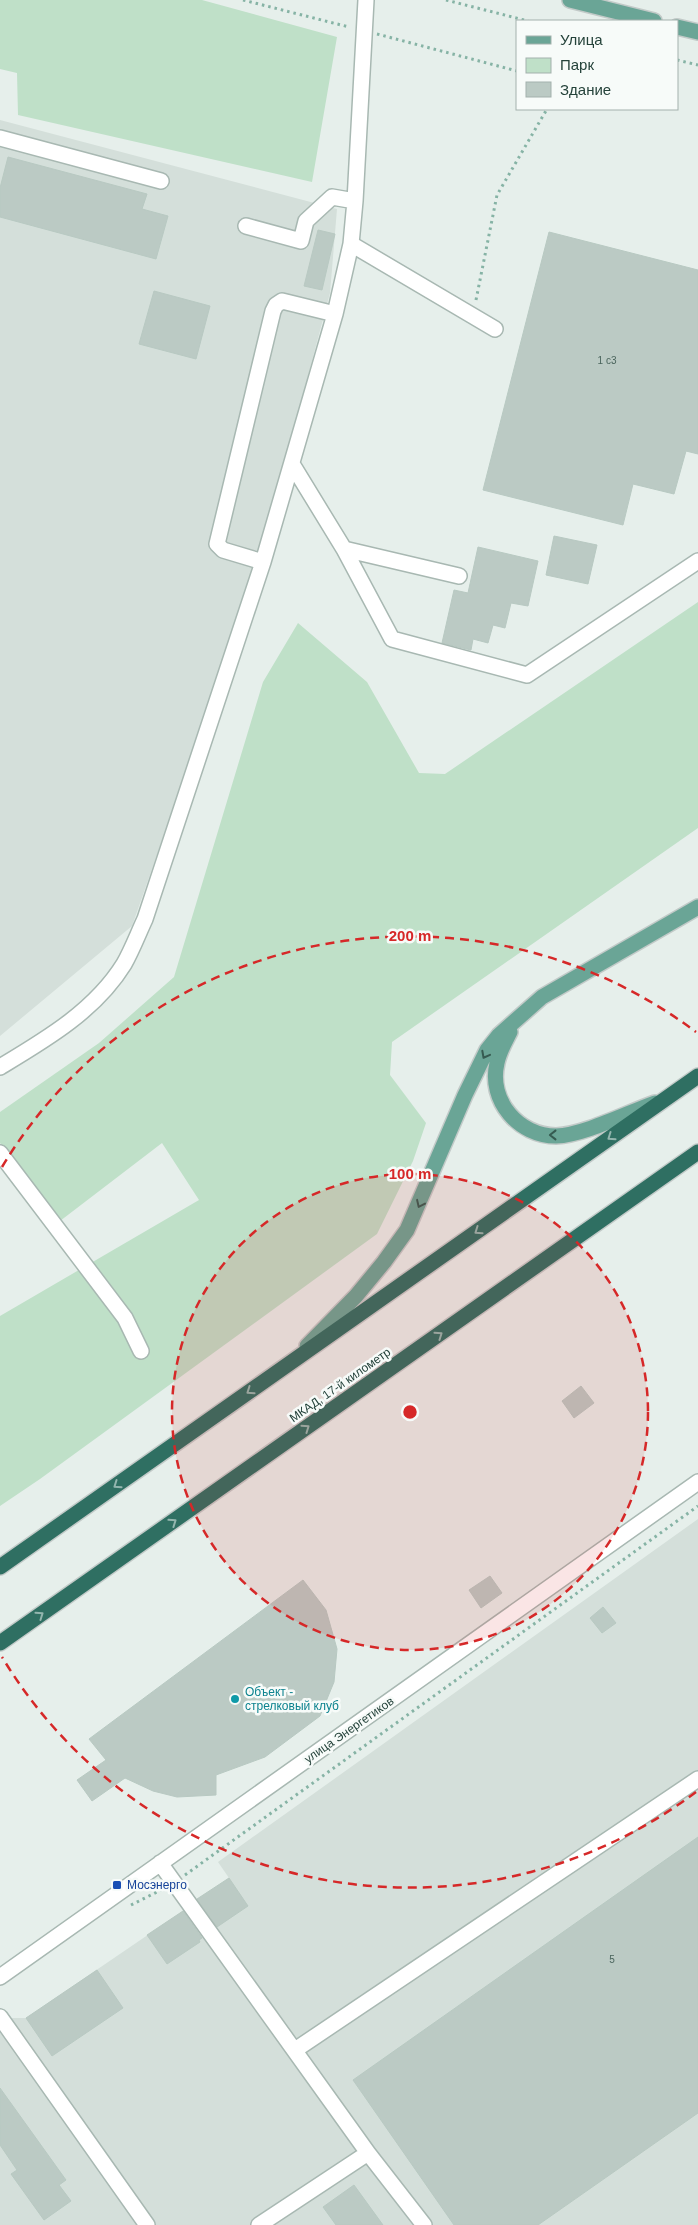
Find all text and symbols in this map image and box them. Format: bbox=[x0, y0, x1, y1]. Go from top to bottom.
legend bbox=[516, 20, 678, 110]
text: Улица bbox=[560, 31, 603, 48]
text: Парк bbox=[560, 56, 594, 73]
text: Здание bbox=[560, 81, 611, 98]
house number: 1 с3 bbox=[598, 355, 617, 366]
text: 200 m bbox=[389, 927, 431, 944]
one-way arrow bbox=[481, 1050, 491, 1059]
one-way arrow bbox=[549, 1130, 556, 1140]
one-way arrow bbox=[608, 1131, 617, 1140]
text: 100 m bbox=[389, 1165, 431, 1182]
one-way arrow bbox=[415, 1199, 426, 1208]
one-way arrow bbox=[475, 1225, 484, 1234]
one-way arrow bbox=[433, 1332, 442, 1341]
street label: МКАД, 17-й километр bbox=[287, 1345, 393, 1425]
one-way arrow bbox=[246, 1385, 256, 1394]
centre of rings bbox=[401, 1403, 419, 1421]
one-way arrow bbox=[300, 1425, 310, 1434]
one-way arrow bbox=[113, 1479, 123, 1488]
one-way arrow bbox=[167, 1519, 177, 1528]
one-way arrow bbox=[34, 1612, 44, 1621]
place label: Объект - стрелковый клуб bbox=[245, 1685, 339, 1713]
marker: Объект - стрелковый клуб bbox=[229, 1693, 241, 1705]
street label: улица Энергетиков bbox=[302, 1694, 396, 1766]
place label: Мосэнерго bbox=[127, 1878, 187, 1892]
marker: Мосэнерго bbox=[111, 1879, 123, 1891]
house number: 5 bbox=[609, 1954, 615, 1965]

